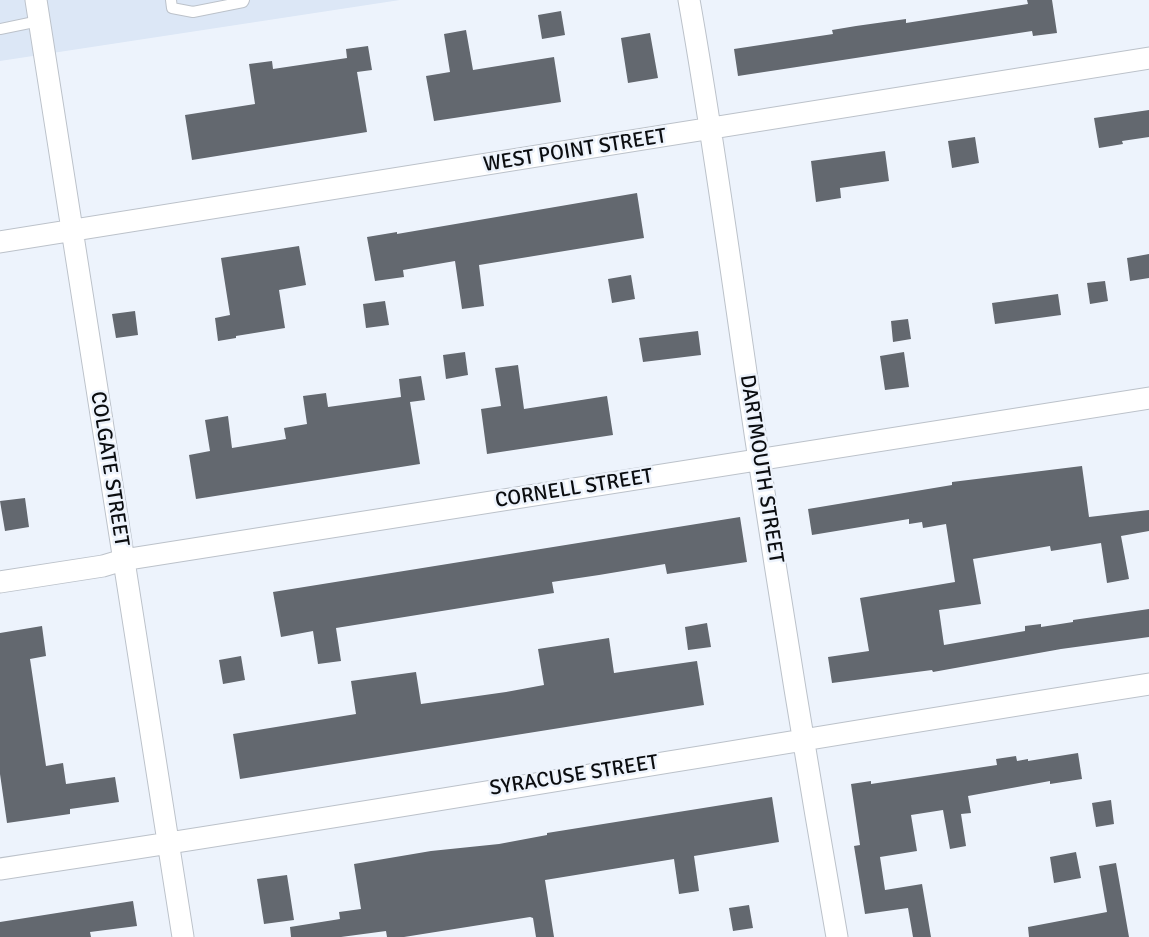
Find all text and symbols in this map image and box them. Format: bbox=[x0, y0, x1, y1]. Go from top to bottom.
street label: WEST POINT STREET bbox=[482, 124, 668, 178]
street label: DARTMOUTH STREET bbox=[734, 373, 788, 565]
street label: COLGATE STREET bbox=[84, 390, 134, 548]
street label: CORNELL STREET bbox=[493, 464, 655, 514]
street label: SYRACUSE STREET bbox=[488, 750, 660, 802]

